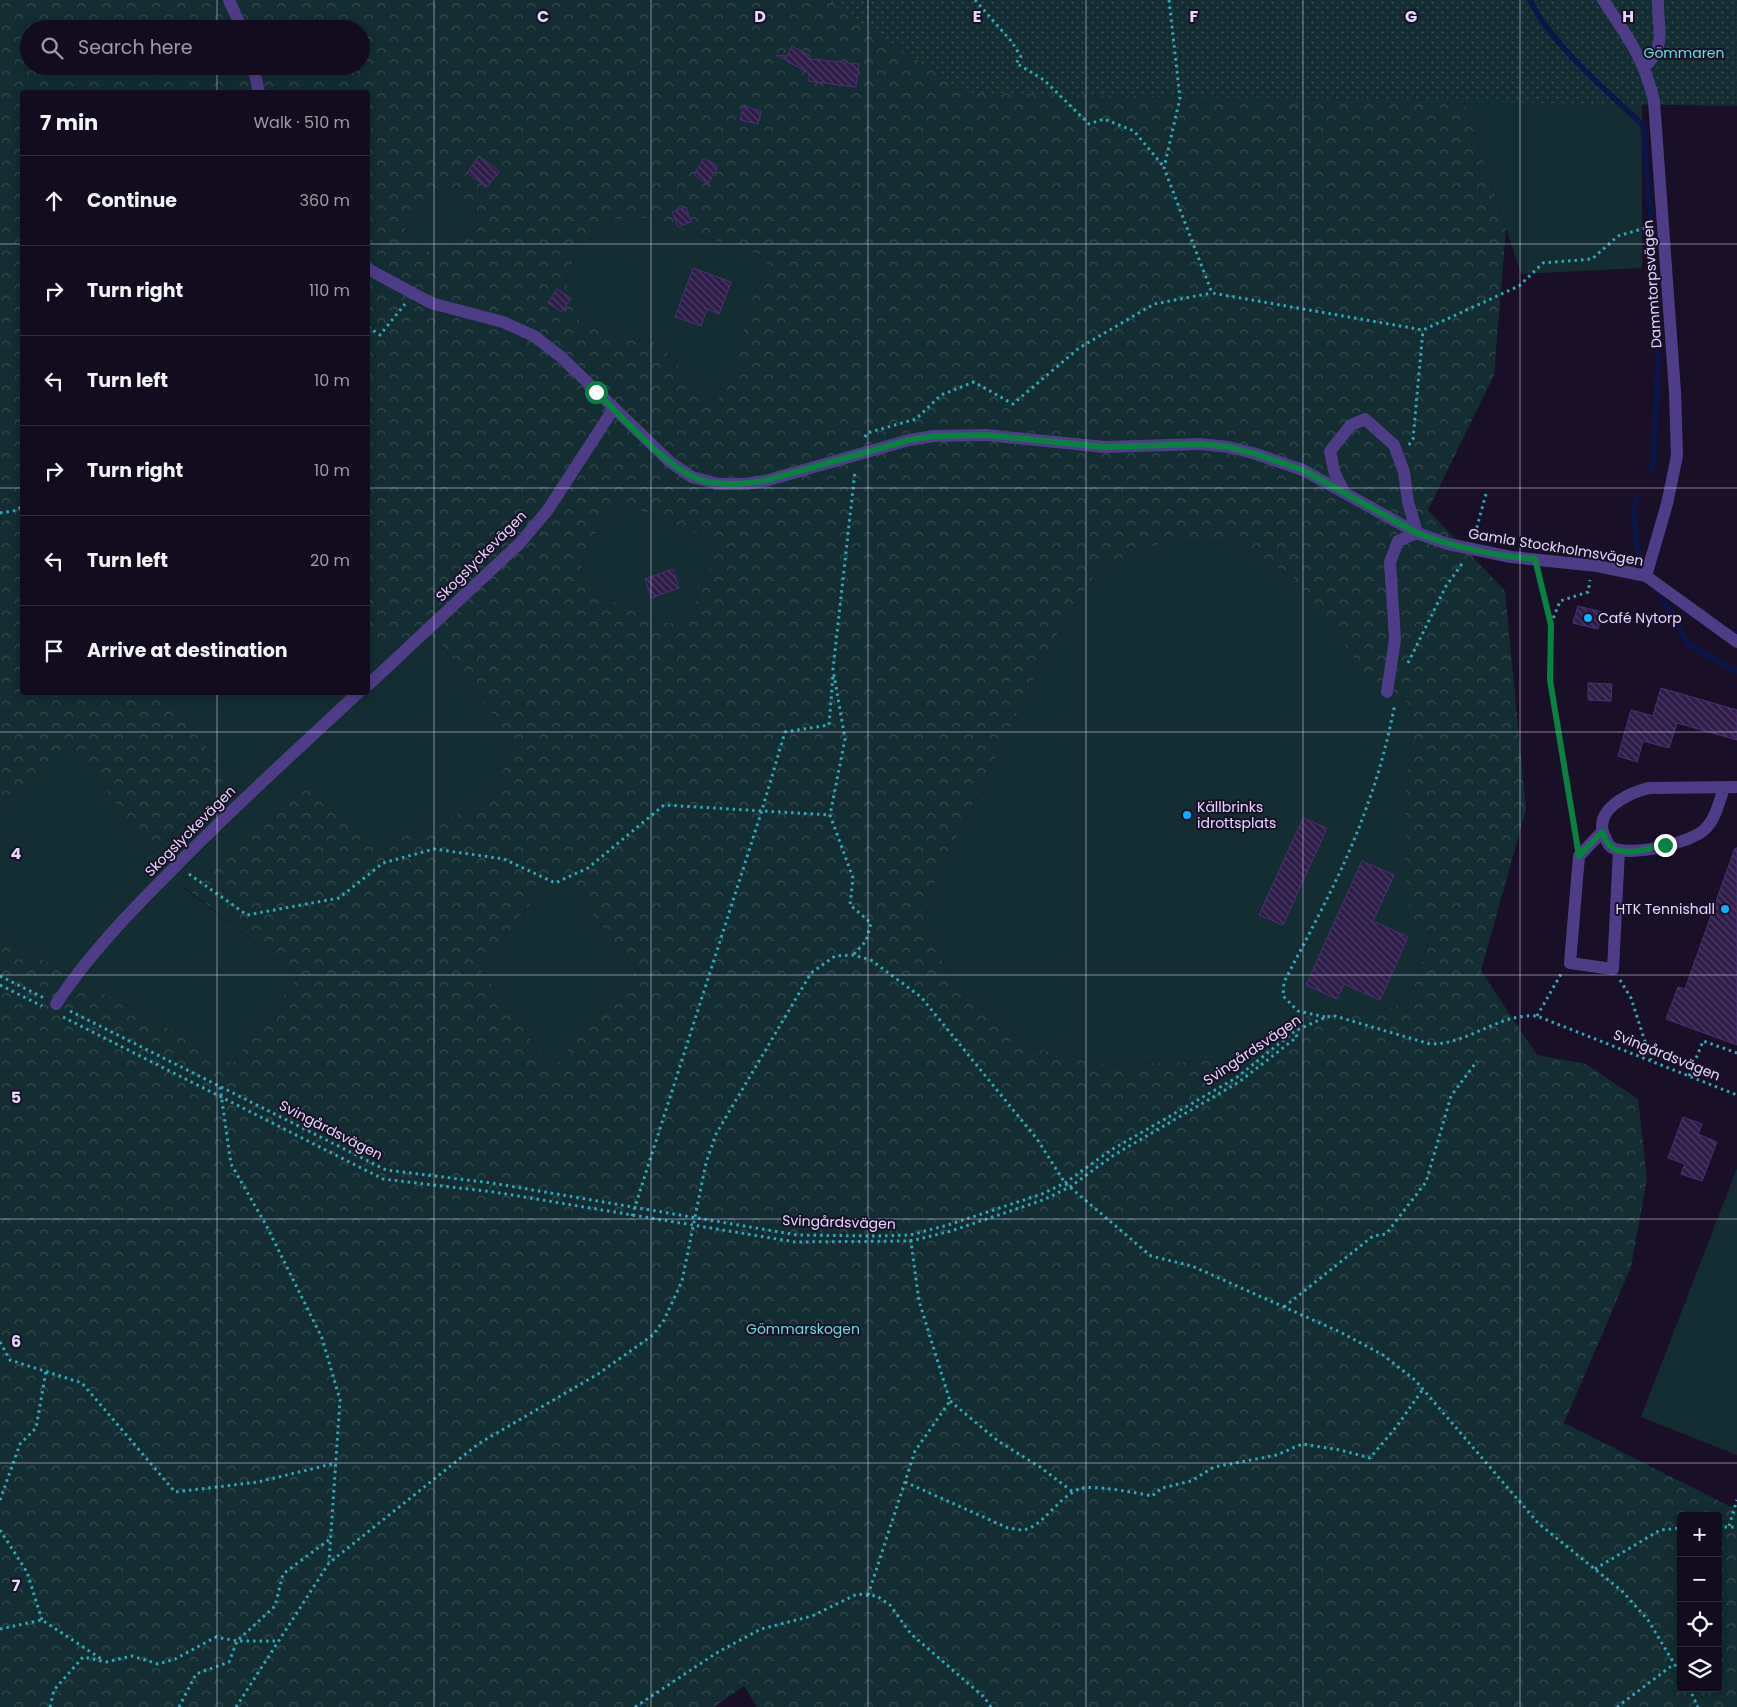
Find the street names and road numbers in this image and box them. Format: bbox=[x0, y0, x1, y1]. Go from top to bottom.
street label: Dammtorpsvägen bbox=[1638, 219, 1666, 349]
street label: Skogslyckevägen bbox=[431, 506, 531, 606]
street label: Gamla Stockholmsvägen bbox=[1467, 523, 1645, 571]
street label: Skogslyckevägen bbox=[140, 781, 240, 881]
street label: Svingårdsvägen bbox=[1199, 1010, 1305, 1090]
street label: Svingårdsvägen bbox=[1610, 1024, 1724, 1086]
street label: Svingårdsvägen bbox=[276, 1095, 386, 1165]
street label: Svingårdsvägen bbox=[782, 1210, 896, 1234]

